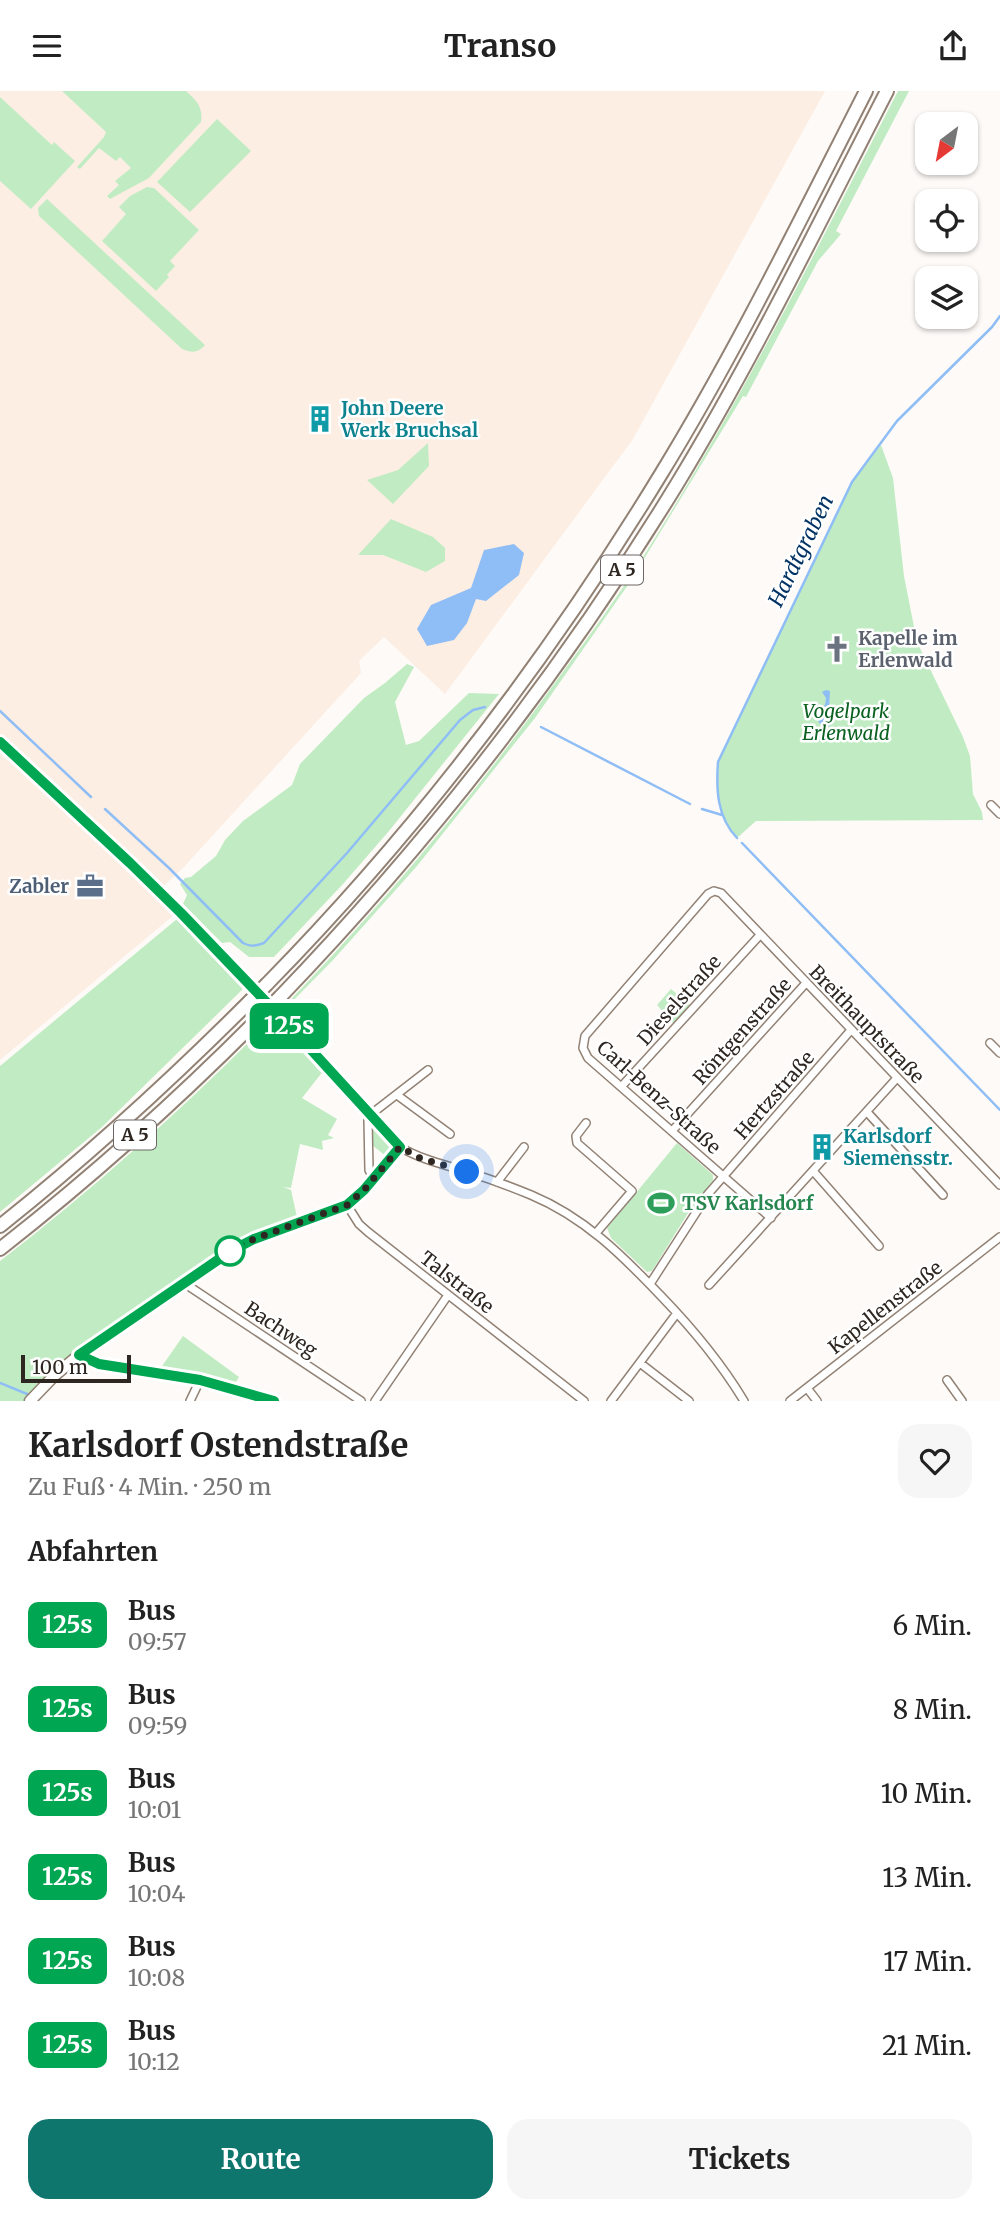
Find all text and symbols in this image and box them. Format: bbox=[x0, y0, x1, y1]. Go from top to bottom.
text: Transo bbox=[444, 26, 556, 66]
icon: menu bbox=[28, 27, 66, 65]
icon: share bbox=[934, 27, 972, 65]
north arrow bbox=[915, 112, 978, 175]
map controls bbox=[915, 112, 978, 329]
button: locate bbox=[915, 189, 978, 252]
button: layers bbox=[915, 266, 978, 329]
place label: John Deere Werk Bruchsal bbox=[340, 396, 478, 442]
building icon: John Deere Werk Bruchsal bbox=[305, 404, 335, 434]
water label: Hardtgraben bbox=[761, 490, 839, 612]
road number: A 5 bbox=[601, 555, 643, 585]
place label: Kapelle im Erlenwald bbox=[858, 626, 958, 672]
church icon: Kapelle im Erlenwald bbox=[822, 634, 852, 664]
park label: Vogelpark Erlenwald bbox=[802, 699, 890, 745]
office icon: Zabler bbox=[75, 871, 105, 901]
place label: Zabler bbox=[9, 874, 69, 898]
street label: Dieselstraße bbox=[632, 950, 726, 1050]
street label: Breithauptstraße bbox=[804, 960, 930, 1088]
street label: Röntgenstraße bbox=[688, 973, 796, 1089]
line badge: 125s bbox=[240, 1003, 338, 1049]
text: 125s bbox=[264, 1010, 314, 1041]
street label: Carl-Benz-Straße bbox=[592, 1035, 726, 1159]
street label: Hertzstraße bbox=[729, 1046, 819, 1144]
road number: A 5 bbox=[114, 1121, 156, 1149]
place label: Karlsdorf Siemensstr. bbox=[843, 1124, 953, 1170]
building icon: Karlsdorf Siemensstr. bbox=[807, 1132, 837, 1162]
your location bbox=[449, 1154, 484, 1189]
sports icon: TSV Karlsdorf bbox=[646, 1188, 676, 1218]
place label: TSV Karlsdorf bbox=[682, 1191, 815, 1215]
unlabelled marker bbox=[215, 1236, 245, 1266]
street label: Talstraße bbox=[415, 1246, 499, 1318]
street label: Kapellenstraße bbox=[823, 1255, 947, 1359]
street label: Bachweg bbox=[240, 1296, 322, 1362]
scale bar bbox=[21, 1352, 131, 1384]
text: 100 m bbox=[32, 1355, 88, 1379]
button: heart bbox=[898, 1424, 972, 1498]
text: Karlsdorf Ostendstraße bbox=[28, 1425, 408, 1466]
text: Zu Fuß · 4 Min. · 250 m bbox=[28, 1472, 271, 1501]
text: Abfahrten bbox=[28, 1535, 158, 1568]
text: Bus bbox=[128, 1594, 176, 1627]
text: 125s bbox=[42, 1609, 93, 1640]
text: 6 Min. bbox=[893, 1609, 972, 1642]
text: 09:57 bbox=[128, 1627, 187, 1656]
text: Bus bbox=[128, 1678, 176, 1711]
text: 125s bbox=[42, 1693, 93, 1724]
text: 8 Min. bbox=[893, 1693, 972, 1726]
text: 09:59 bbox=[128, 1711, 188, 1740]
text: Bus bbox=[128, 1762, 176, 1795]
text: 125s bbox=[42, 1777, 93, 1808]
text: 10 Min. bbox=[881, 1777, 972, 1810]
text: 10:01 bbox=[128, 1795, 181, 1824]
text: Bus bbox=[128, 1846, 176, 1879]
text: 125s bbox=[42, 1861, 93, 1892]
text: 13 Min. bbox=[882, 1861, 972, 1894]
text: 10:04 bbox=[128, 1879, 185, 1908]
text: Bus bbox=[128, 1930, 176, 1963]
text: 125s bbox=[42, 1945, 93, 1976]
text: 17 Min. bbox=[883, 1945, 972, 1978]
text: 10:08 bbox=[128, 1963, 185, 1992]
text: Bus bbox=[128, 2014, 176, 2047]
text: 125s bbox=[42, 2029, 93, 2060]
text: 21 Min. bbox=[882, 2029, 972, 2062]
text: 10:12 bbox=[128, 2047, 180, 2076]
button: Route bbox=[28, 2119, 493, 2199]
button: Tickets bbox=[507, 2119, 972, 2199]

